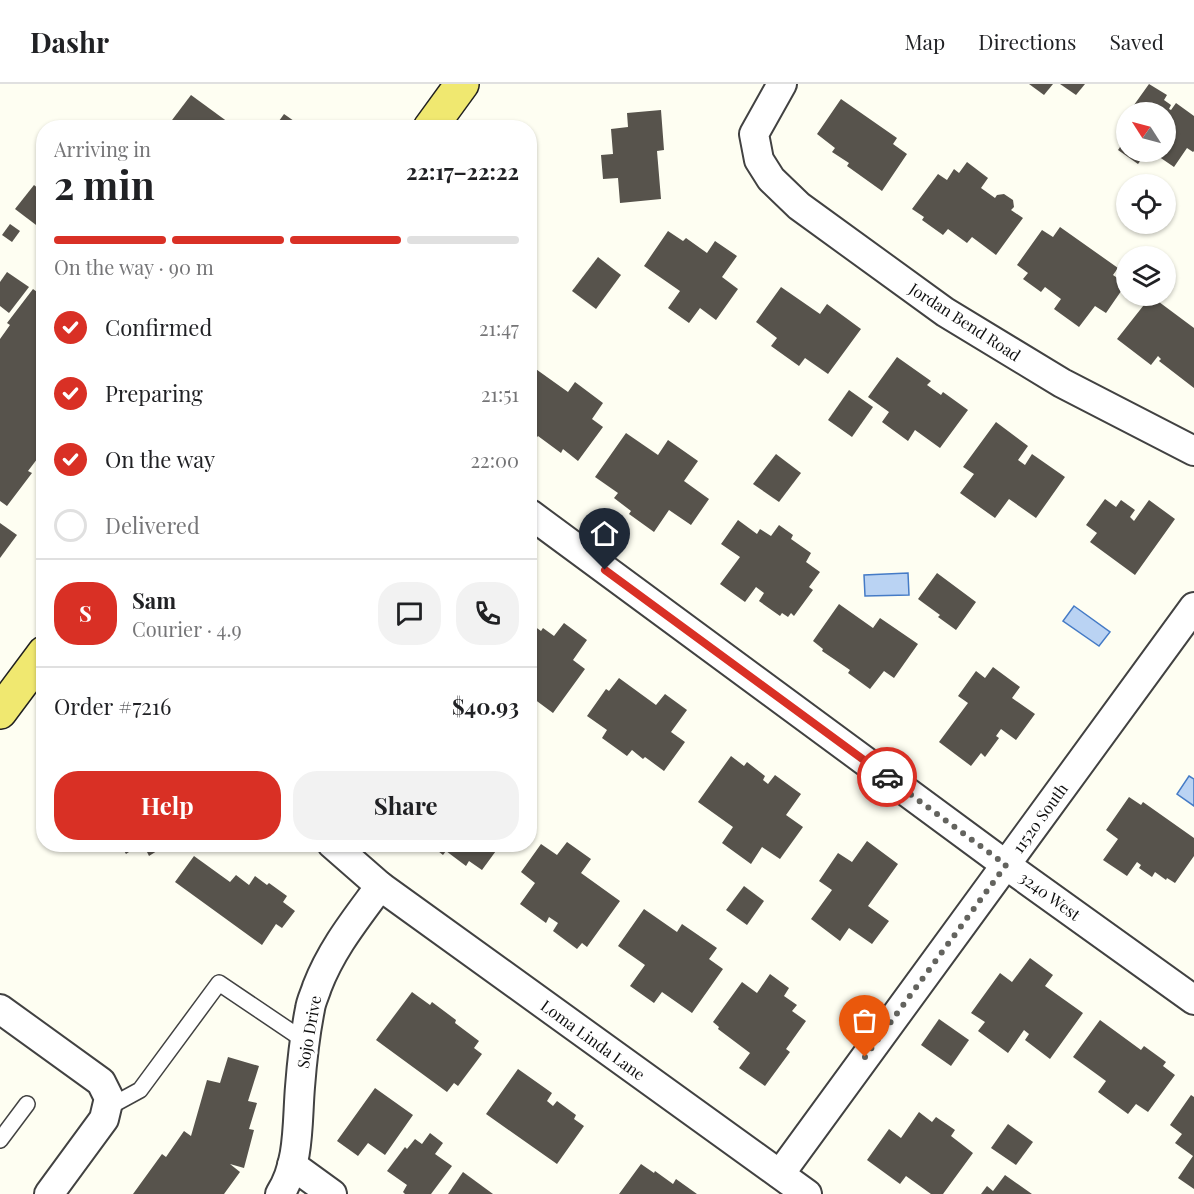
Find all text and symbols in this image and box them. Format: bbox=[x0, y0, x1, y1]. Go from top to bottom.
text: Dashr bbox=[30, 23, 109, 60]
text: Map bbox=[904, 27, 945, 55]
text: Directions bbox=[978, 27, 1076, 55]
text: Saved bbox=[1109, 27, 1164, 55]
north arrow bbox=[1116, 102, 1176, 162]
map controls bbox=[1116, 102, 1176, 306]
text: Arriving in bbox=[54, 135, 151, 162]
text: 22:17–22:22 bbox=[406, 156, 519, 186]
text: 2 min bbox=[54, 158, 155, 210]
button: locate bbox=[1116, 174, 1176, 234]
button: layers bbox=[1116, 246, 1176, 306]
text: On the way · 90 m bbox=[54, 253, 214, 280]
street label: Jordan Bend Road bbox=[905, 277, 1025, 365]
icon: check bbox=[54, 311, 87, 344]
text: Confirmed bbox=[105, 312, 212, 342]
text: 21:47 bbox=[479, 314, 519, 341]
icon: check bbox=[54, 377, 87, 410]
text: Preparing bbox=[105, 378, 203, 408]
text: 21:51 bbox=[481, 380, 519, 407]
icon: check bbox=[54, 443, 87, 476]
text: On the way bbox=[105, 444, 215, 474]
text: 22:00 bbox=[471, 446, 519, 473]
pin bbox=[579, 508, 630, 570]
text: Delivered bbox=[105, 510, 200, 540]
icon: home bbox=[588, 517, 621, 550]
button: chat bbox=[378, 582, 441, 645]
button: phone bbox=[456, 582, 519, 645]
text: Sam bbox=[132, 585, 176, 615]
text: S bbox=[79, 598, 92, 628]
text: Courier · 4.9 bbox=[132, 615, 242, 642]
text: Order #7216 bbox=[54, 691, 171, 721]
text: $40.93 bbox=[452, 691, 519, 721]
courier bbox=[857, 747, 917, 807]
icon: car bbox=[871, 761, 904, 794]
button: Help bbox=[54, 771, 281, 840]
button: Share bbox=[293, 771, 519, 840]
street label: 11520 South bbox=[1007, 778, 1072, 857]
street label: 3240 West bbox=[1016, 866, 1085, 925]
street label: Sojo Drive bbox=[292, 994, 325, 1070]
street label: Loma Linda Lane bbox=[537, 995, 650, 1084]
pin bbox=[839, 995, 890, 1057]
icon: bag bbox=[848, 1004, 881, 1037]

